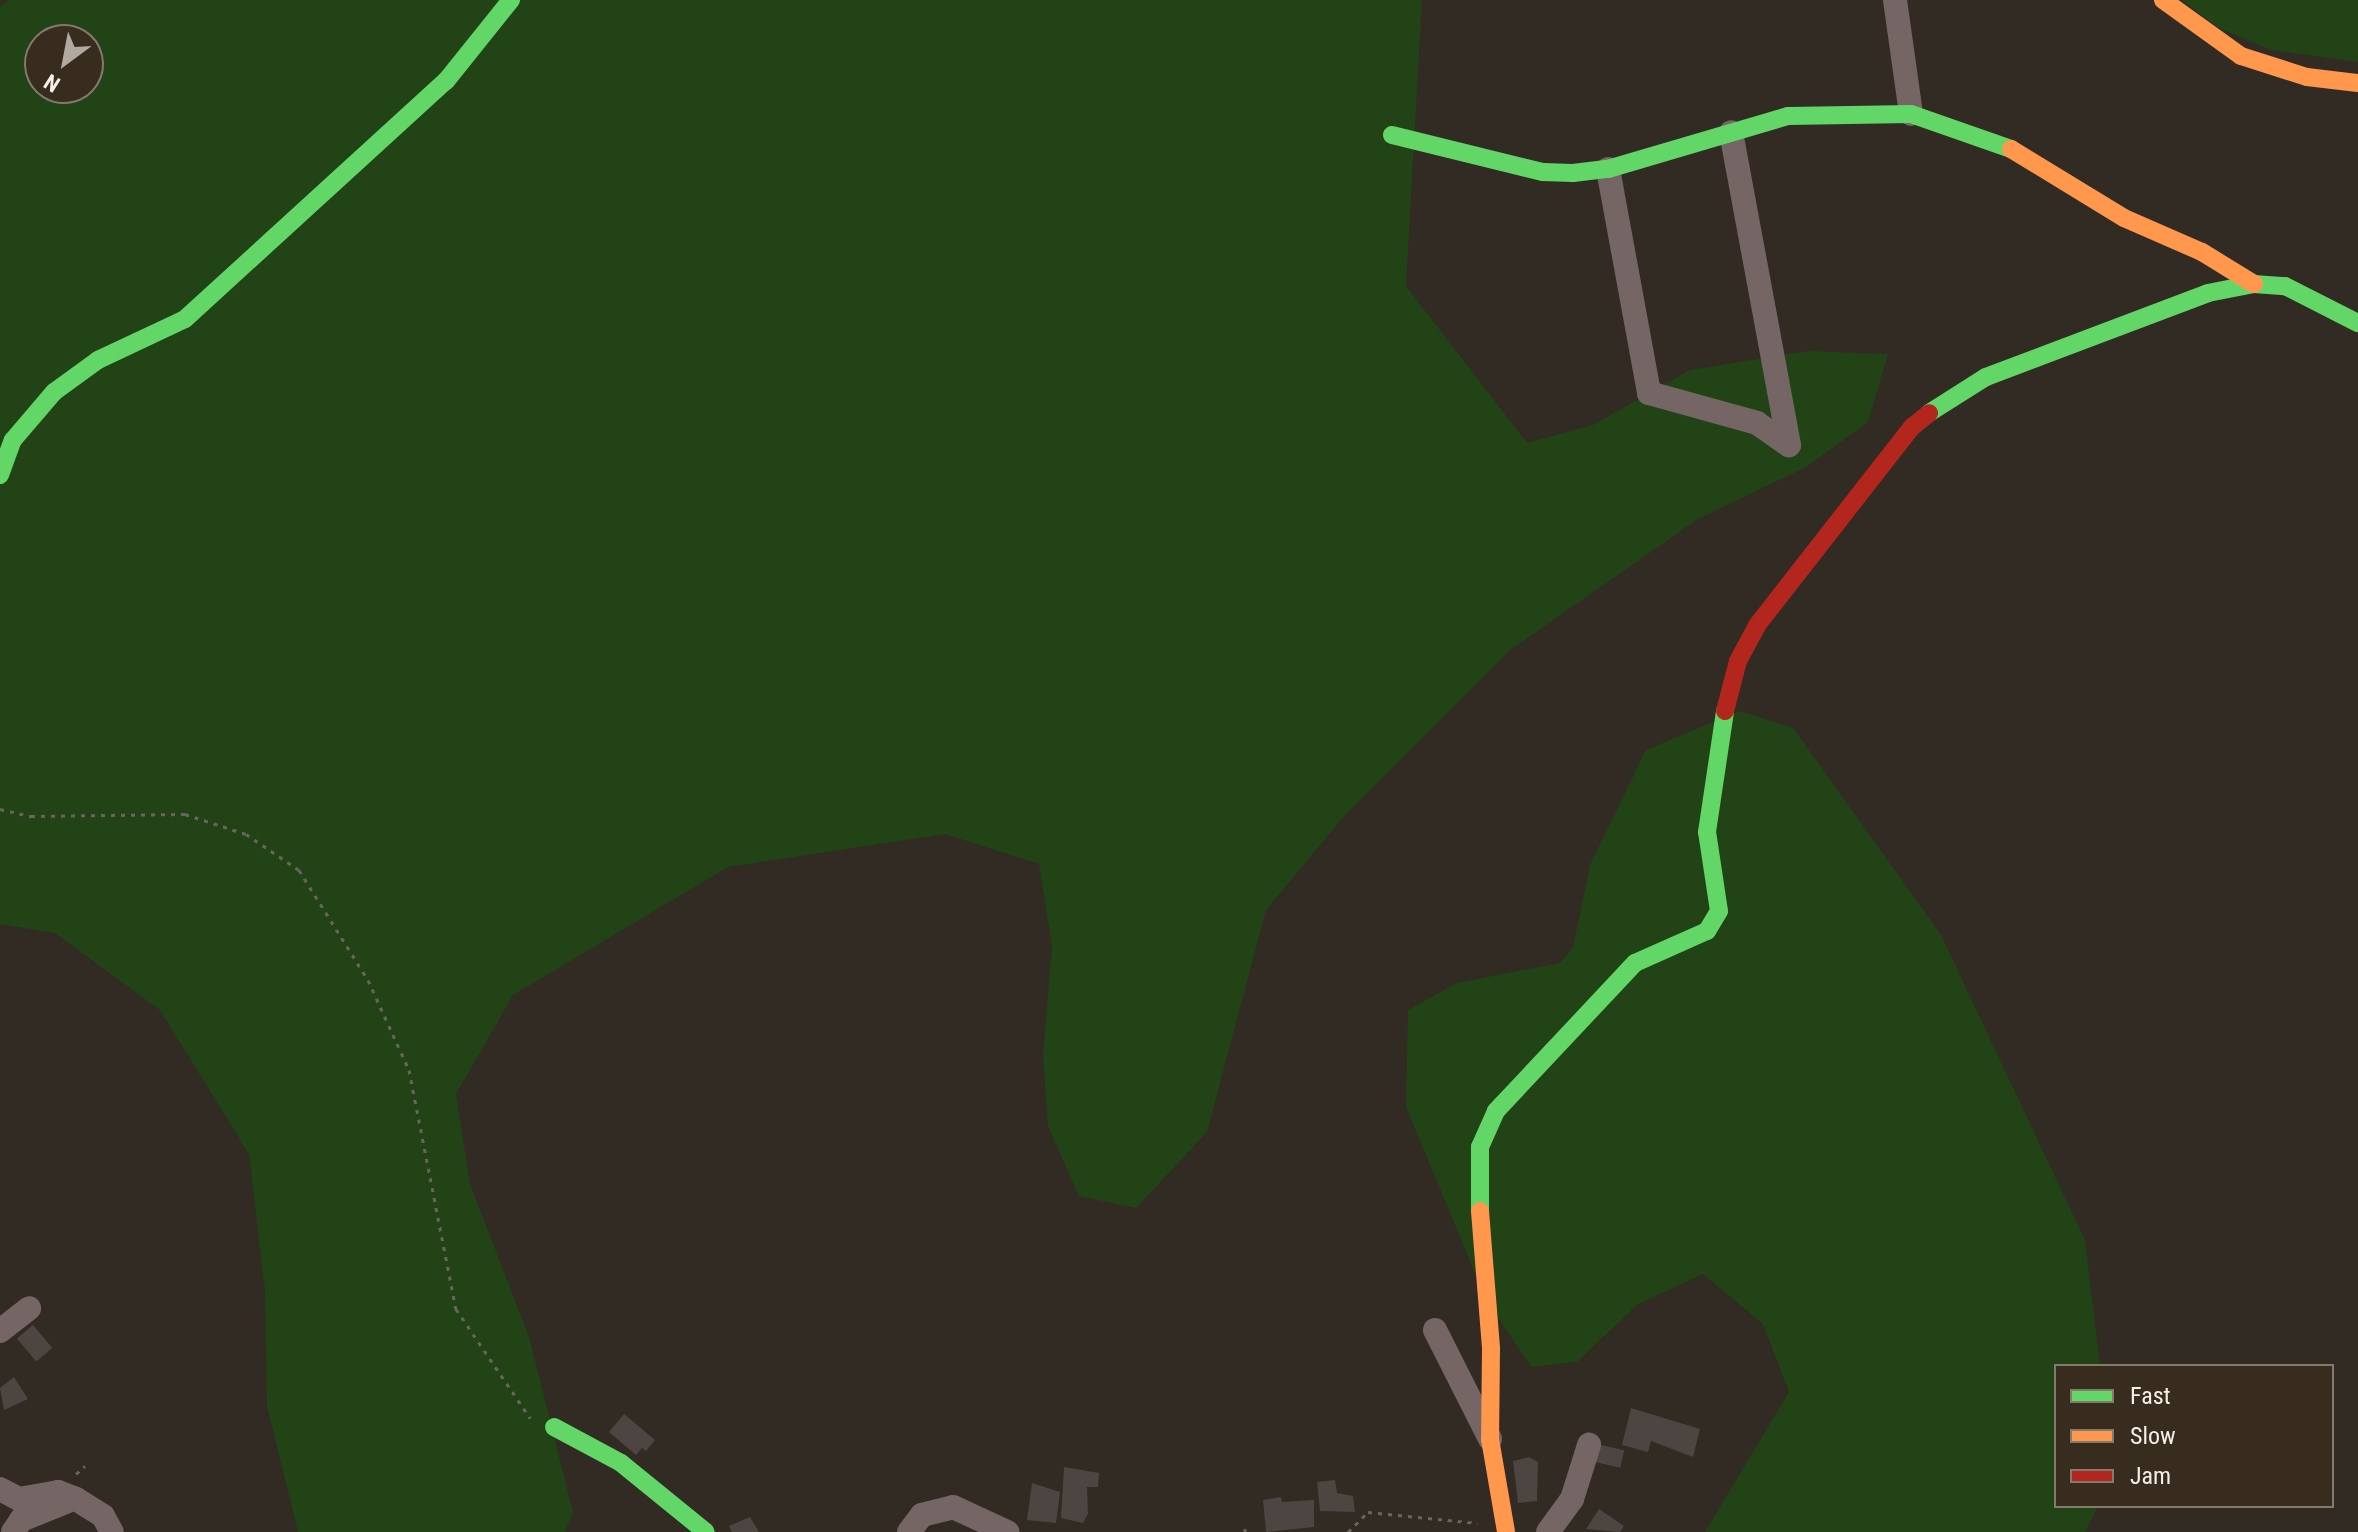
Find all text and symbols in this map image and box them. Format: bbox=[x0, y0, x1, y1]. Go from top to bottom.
north arrow bbox=[24, 24, 104, 104]
text: N bbox=[40, 69, 64, 97]
legend bbox=[2054, 1364, 2334, 1508]
text: Fast bbox=[2130, 1382, 2171, 1410]
text: Slow bbox=[2130, 1422, 2176, 1450]
text: Jam bbox=[2130, 1462, 2171, 1490]

